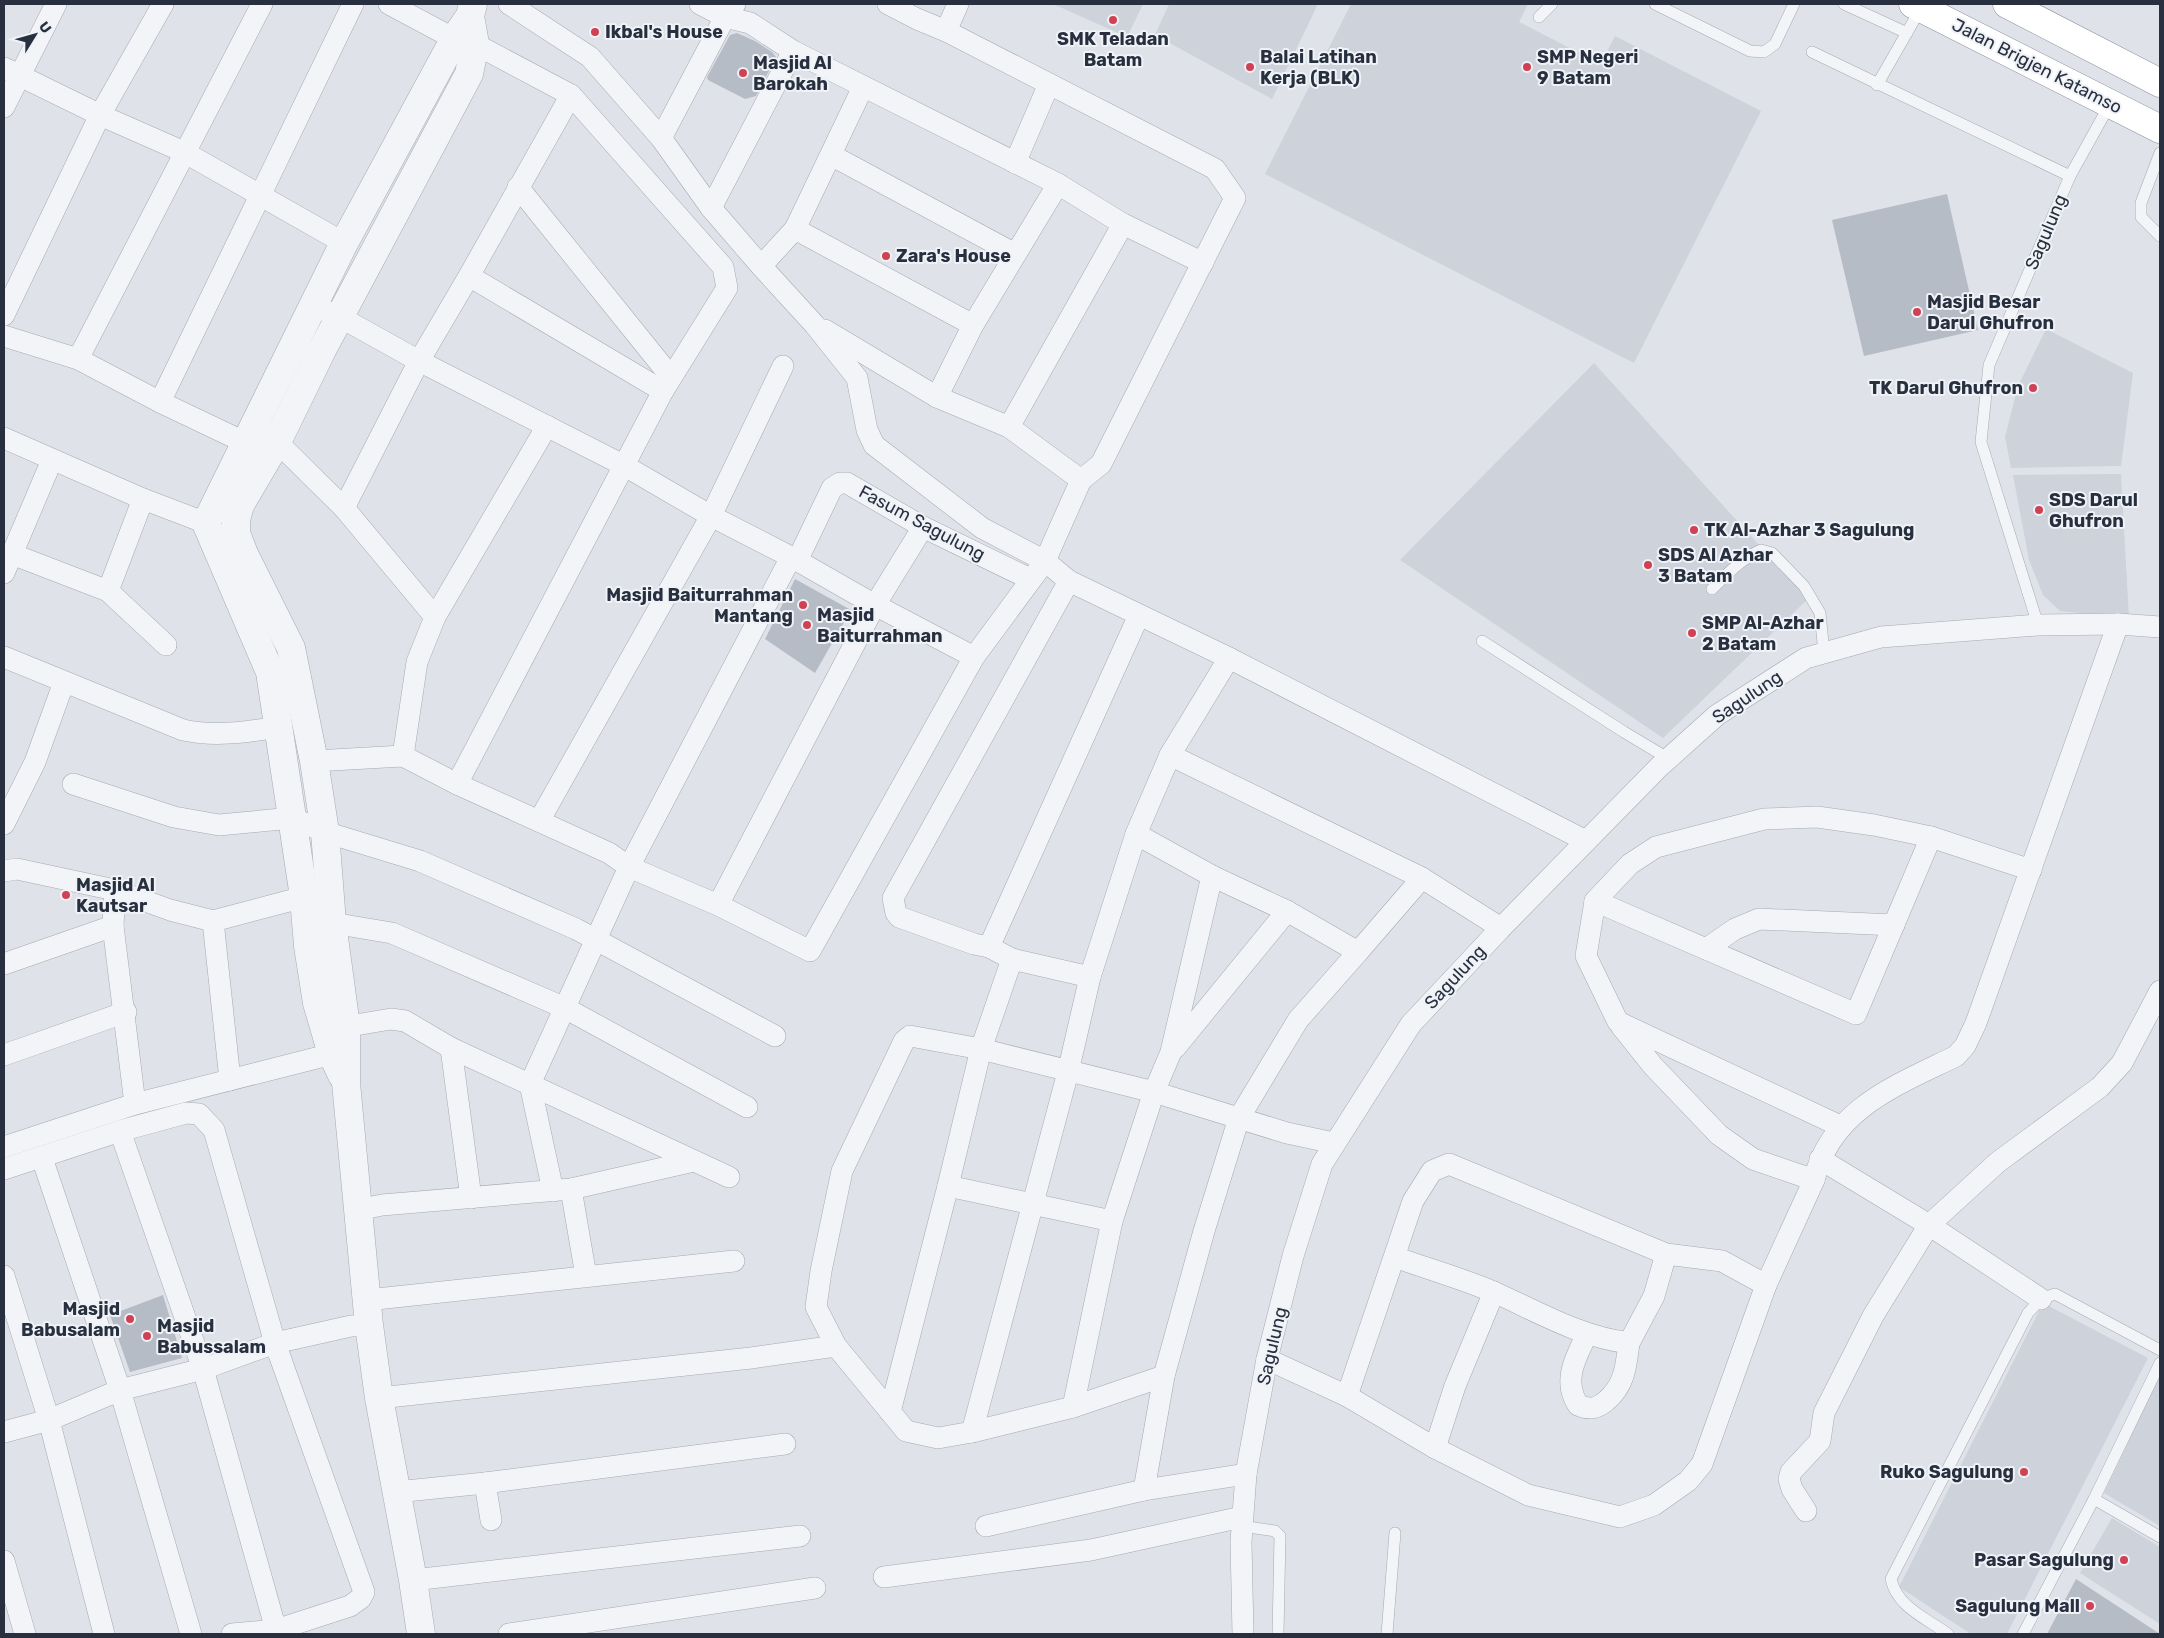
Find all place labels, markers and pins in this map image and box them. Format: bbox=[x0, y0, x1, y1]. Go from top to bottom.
marker: SMK Teladan Batam bbox=[1107, 14, 1119, 26]
place label: Ikbal's House bbox=[605, 21, 723, 43]
marker: Ikbal's House bbox=[589, 26, 601, 38]
place label: SMK Teladan Batam bbox=[1057, 28, 1169, 71]
place label: Balai Latihan Kerja (BLK) bbox=[1260, 46, 1377, 89]
place label: SMP Negeri 9 Batam bbox=[1537, 46, 1639, 89]
place label: Masjid Al Barokah bbox=[753, 52, 832, 95]
marker: Balai Latihan Kerja (BLK) bbox=[1244, 61, 1256, 73]
marker: SMP Negeri 9 Batam bbox=[1521, 61, 1533, 73]
marker: Masjid Al Barokah bbox=[737, 67, 749, 79]
place label: Zara's House bbox=[896, 245, 1011, 267]
marker: Zara's House bbox=[880, 250, 892, 262]
place label: Masjid Besar Darul Ghufron bbox=[1927, 291, 2054, 334]
marker: Masjid Besar Darul Ghufron bbox=[1911, 306, 1923, 318]
place label: TK Darul Ghufron bbox=[1869, 377, 2023, 399]
marker: TK Darul Ghufron bbox=[2027, 382, 2039, 394]
place label: SDS Darul Ghufron bbox=[2049, 489, 2138, 532]
marker: SDS Darul Ghufron bbox=[2033, 504, 2045, 516]
place label: TK Al-Azhar 3 Sagulung bbox=[1704, 519, 1915, 541]
marker: TK Al-Azhar 3 Sagulung bbox=[1688, 524, 1700, 536]
place label: SDS Al Azhar 3 Batam bbox=[1658, 544, 1773, 587]
marker: SDS Al Azhar 3 Batam bbox=[1642, 559, 1654, 571]
place label: Masjid Baiturrahman Mantang bbox=[606, 584, 793, 627]
marker: Masjid Baiturrahman Mantang bbox=[797, 599, 809, 611]
place label: Masjid Baiturrahman bbox=[817, 604, 943, 647]
place label: SMP Al-Azhar 2 Batam bbox=[1702, 612, 1824, 655]
marker: Masjid Baiturrahman bbox=[801, 619, 813, 631]
marker: SMP Al-Azhar 2 Batam bbox=[1686, 627, 1698, 639]
place label: Masjid Al Kautsar bbox=[76, 874, 155, 917]
marker: Masjid Al Kautsar bbox=[60, 889, 72, 901]
place label: Masjid Babusalam bbox=[21, 1298, 120, 1341]
marker: Masjid Babusalam bbox=[124, 1313, 136, 1325]
place label: Masjid Babussalam bbox=[157, 1315, 266, 1358]
marker: Masjid Babussalam bbox=[141, 1330, 153, 1342]
place label: Ruko Sagulung bbox=[1880, 1461, 2014, 1483]
marker: Ruko Sagulung bbox=[2018, 1466, 2030, 1478]
place label: Pasar Sagulung bbox=[1974, 1549, 2114, 1571]
marker: Pasar Sagulung bbox=[2118, 1554, 2130, 1566]
place label: Sagulung Mall bbox=[1955, 1595, 2080, 1617]
marker: Sagulung Mall bbox=[2084, 1600, 2096, 1612]

